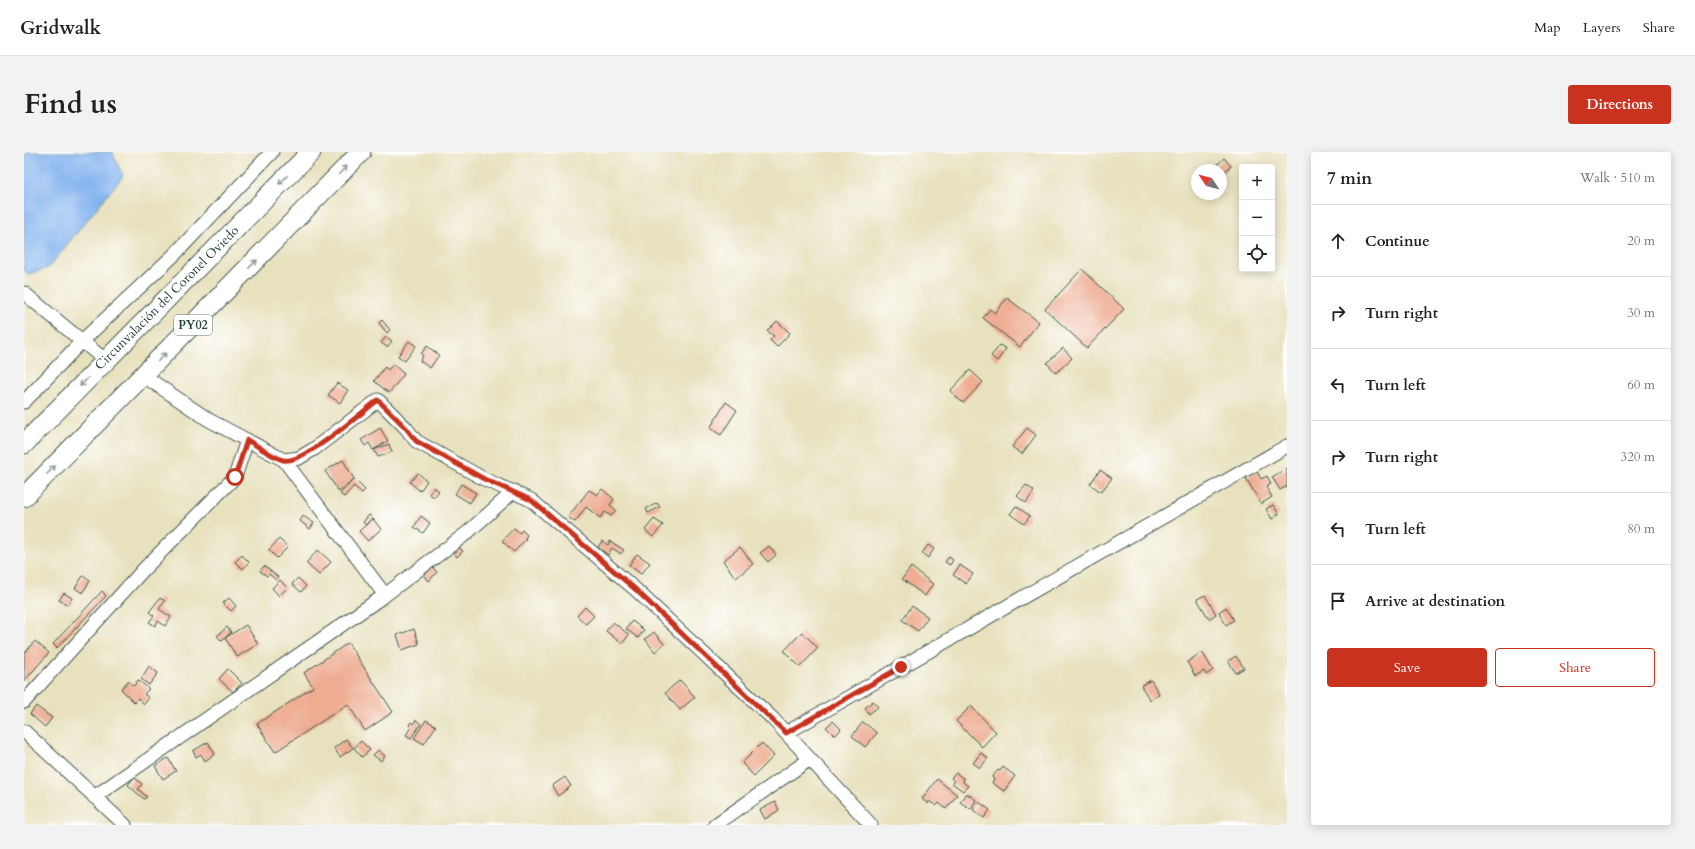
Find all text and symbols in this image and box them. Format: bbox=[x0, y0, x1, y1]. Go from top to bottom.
text: Gridwalk bbox=[20, 15, 101, 41]
text: Map bbox=[1534, 18, 1561, 37]
text: Layers bbox=[1583, 18, 1621, 37]
text: Share bbox=[1643, 18, 1675, 37]
text: Find us bbox=[24, 85, 117, 123]
button: Directions bbox=[1568, 85, 1671, 124]
north arrow bbox=[1191, 164, 1227, 200]
map controls bbox=[1239, 164, 1275, 272]
button: + bbox=[1239, 164, 1275, 200]
one-way arrow bbox=[338, 165, 348, 175]
text: 7 min bbox=[1327, 167, 1372, 190]
text: Walk · 510 m bbox=[1580, 169, 1655, 187]
one-way arrow bbox=[278, 175, 288, 185]
button: − bbox=[1239, 200, 1275, 236]
street label: Circunvalación del Coronel Oviedo bbox=[91, 222, 243, 374]
icon: ahead bbox=[1327, 230, 1349, 252]
text: Continue bbox=[1365, 231, 1430, 251]
text: 20 m bbox=[1627, 232, 1655, 250]
button: locate bbox=[1239, 236, 1275, 272]
one-way arrow bbox=[248, 259, 258, 269]
icon: right bbox=[1327, 302, 1349, 324]
text: Turn right bbox=[1365, 303, 1438, 323]
text: 30 m bbox=[1627, 304, 1655, 322]
road number: PY02 bbox=[174, 315, 212, 335]
one-way arrow bbox=[158, 352, 167, 362]
icon: left bbox=[1327, 374, 1349, 396]
text: Turn left bbox=[1365, 375, 1426, 395]
text: 60 m bbox=[1627, 376, 1655, 394]
one-way arrow bbox=[79, 377, 89, 387]
icon: right bbox=[1327, 446, 1349, 468]
text: Turn right bbox=[1365, 447, 1438, 467]
text: 320 m bbox=[1621, 448, 1655, 466]
one-way arrow bbox=[47, 465, 56, 475]
route start bbox=[226, 468, 244, 486]
icon: left bbox=[1327, 518, 1349, 540]
text: Turn left bbox=[1365, 519, 1426, 539]
text: 80 m bbox=[1627, 520, 1655, 538]
icon: arrive bbox=[1327, 590, 1349, 612]
text: Arrive at destination bbox=[1365, 591, 1505, 611]
button: Save bbox=[1327, 648, 1487, 687]
button: Share bbox=[1495, 648, 1655, 687]
route end bbox=[892, 658, 910, 676]

